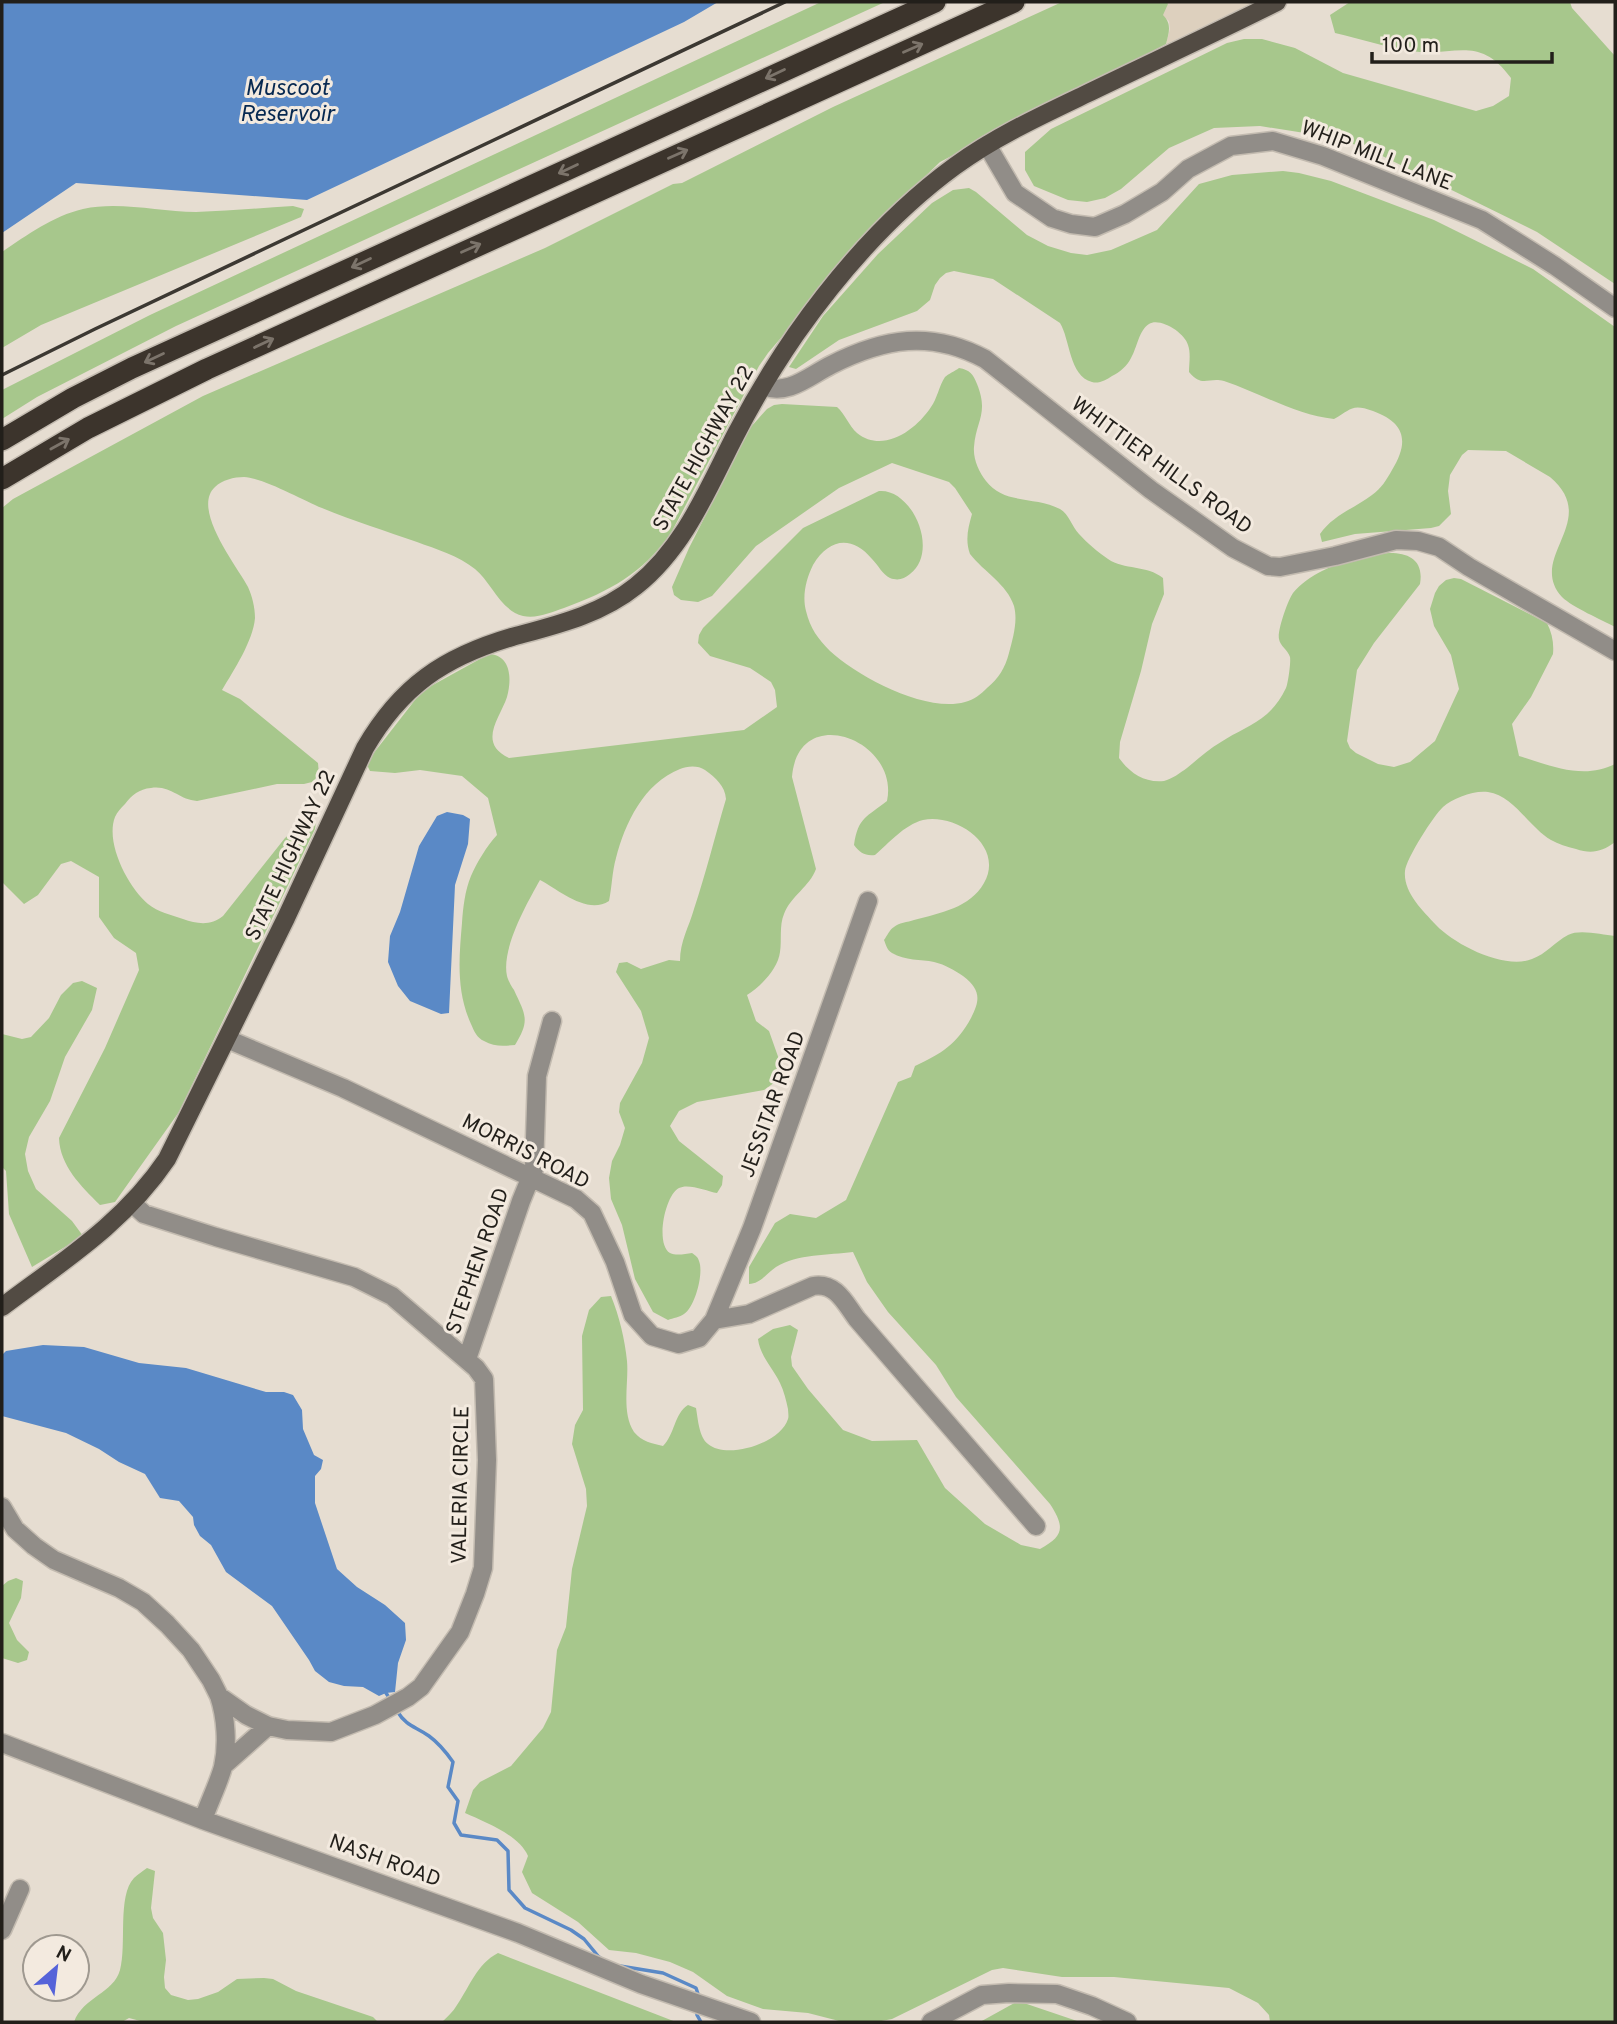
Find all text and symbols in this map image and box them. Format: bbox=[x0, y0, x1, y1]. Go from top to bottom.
scale bar bbox=[1372, 21, 1552, 65]
text: 100 m bbox=[1382, 33, 1439, 60]
one-way arrow bbox=[902, 41, 923, 54]
one-way arrow bbox=[765, 68, 786, 82]
water label: Muscoot Reservoir bbox=[240, 75, 337, 130]
street label: WHIP MILL LANE bbox=[1297, 115, 1456, 198]
one-way arrow bbox=[667, 147, 688, 160]
one-way arrow bbox=[558, 163, 579, 176]
one-way arrow bbox=[460, 241, 481, 254]
one-way arrow bbox=[351, 257, 372, 270]
one-way arrow bbox=[253, 335, 274, 349]
one-way arrow bbox=[144, 352, 165, 365]
street label: STATE HIGHWAY 22 bbox=[648, 361, 761, 536]
street label: WHITTIER HILLS ROAD bbox=[1065, 391, 1257, 541]
one-way arrow bbox=[50, 437, 70, 451]
street label: STATE HIGHWAY 22 bbox=[240, 766, 343, 945]
street label: JESSITAR ROAD bbox=[734, 1028, 812, 1181]
street label: MORRIS ROAD bbox=[457, 1109, 594, 1196]
street label: STEPHEN ROAD bbox=[441, 1185, 516, 1338]
street label: VALERIA CIRCLE bbox=[447, 1406, 476, 1564]
street label: NASH ROAD bbox=[325, 1829, 444, 1894]
north arrow bbox=[21, 1933, 91, 2003]
text: N bbox=[51, 1941, 75, 1969]

